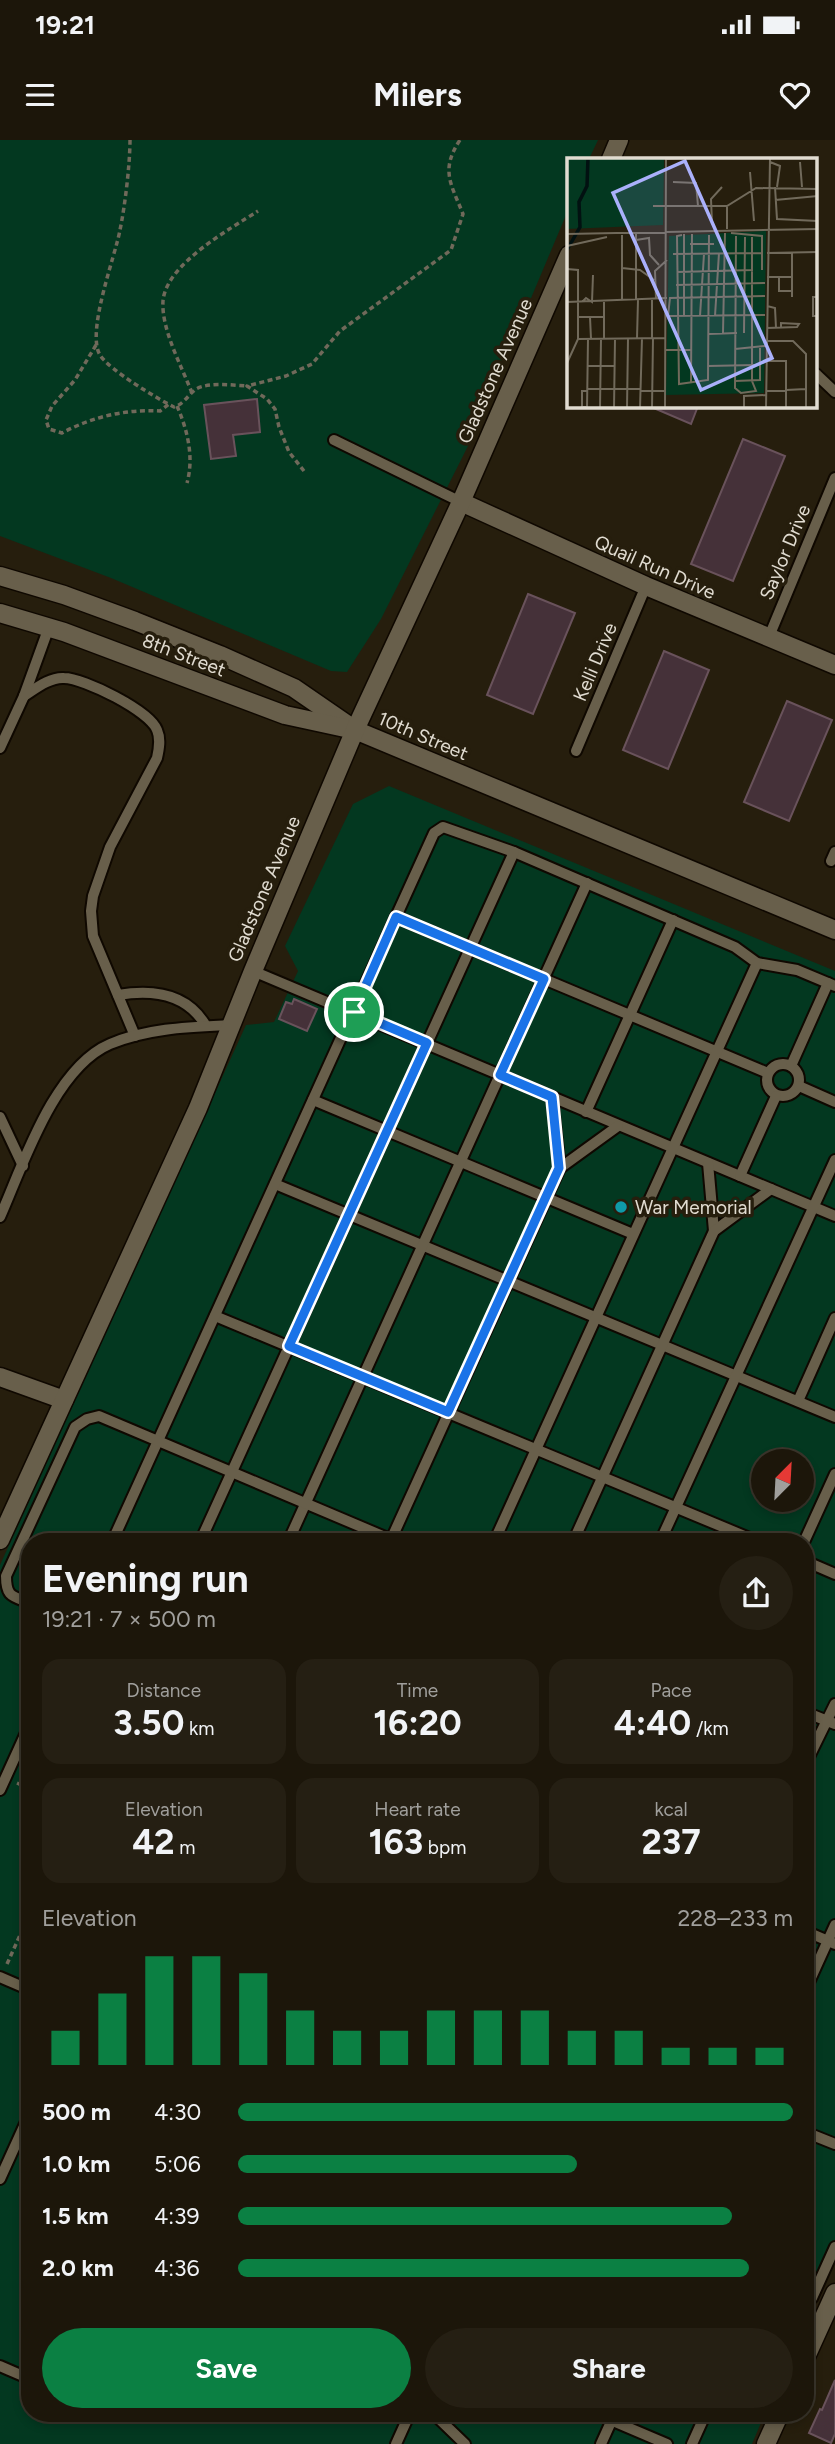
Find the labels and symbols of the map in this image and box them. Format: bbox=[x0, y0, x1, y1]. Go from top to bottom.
inset map bbox=[567, 158, 818, 408]
street label: Gladstone Avenue bbox=[453, 295, 537, 447]
street label: Saylor Drive bbox=[755, 501, 815, 603]
street label: Quail Run Drive bbox=[591, 530, 719, 604]
street label: Kelli Drive bbox=[568, 619, 622, 705]
street label: 8th Street bbox=[139, 629, 229, 681]
street label: 10th Street bbox=[374, 707, 472, 765]
street label: Gladstone Avenue bbox=[223, 813, 305, 965]
pin bbox=[324, 982, 384, 1042]
place label: War Memorial bbox=[635, 1196, 752, 1219]
marker: War Memorial bbox=[613, 1199, 629, 1215]
north arrow bbox=[751, 1449, 814, 1512]

